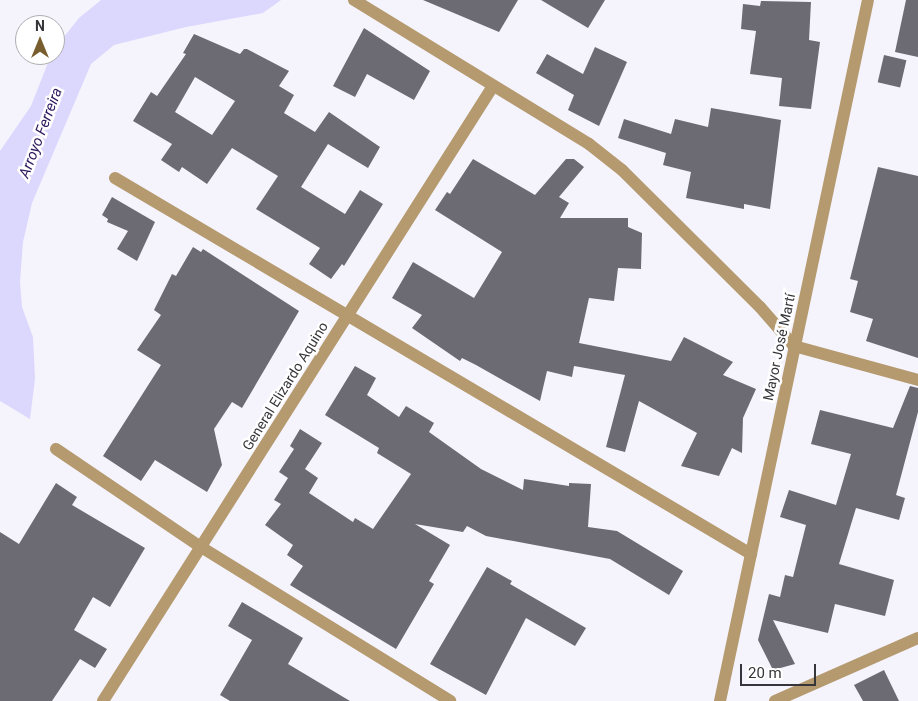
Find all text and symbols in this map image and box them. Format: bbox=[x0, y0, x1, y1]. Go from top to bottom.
north arrow bbox=[15, 15, 65, 65]
text: N bbox=[35, 18, 45, 34]
water label: Arroyo Ferreira bbox=[16, 85, 66, 181]
street label: Mayor José Martí bbox=[759, 292, 799, 402]
street label: General Elizardo Aquino bbox=[239, 319, 331, 453]
scale bar bbox=[743, 654, 819, 686]
text: 20 m bbox=[748, 664, 782, 682]

